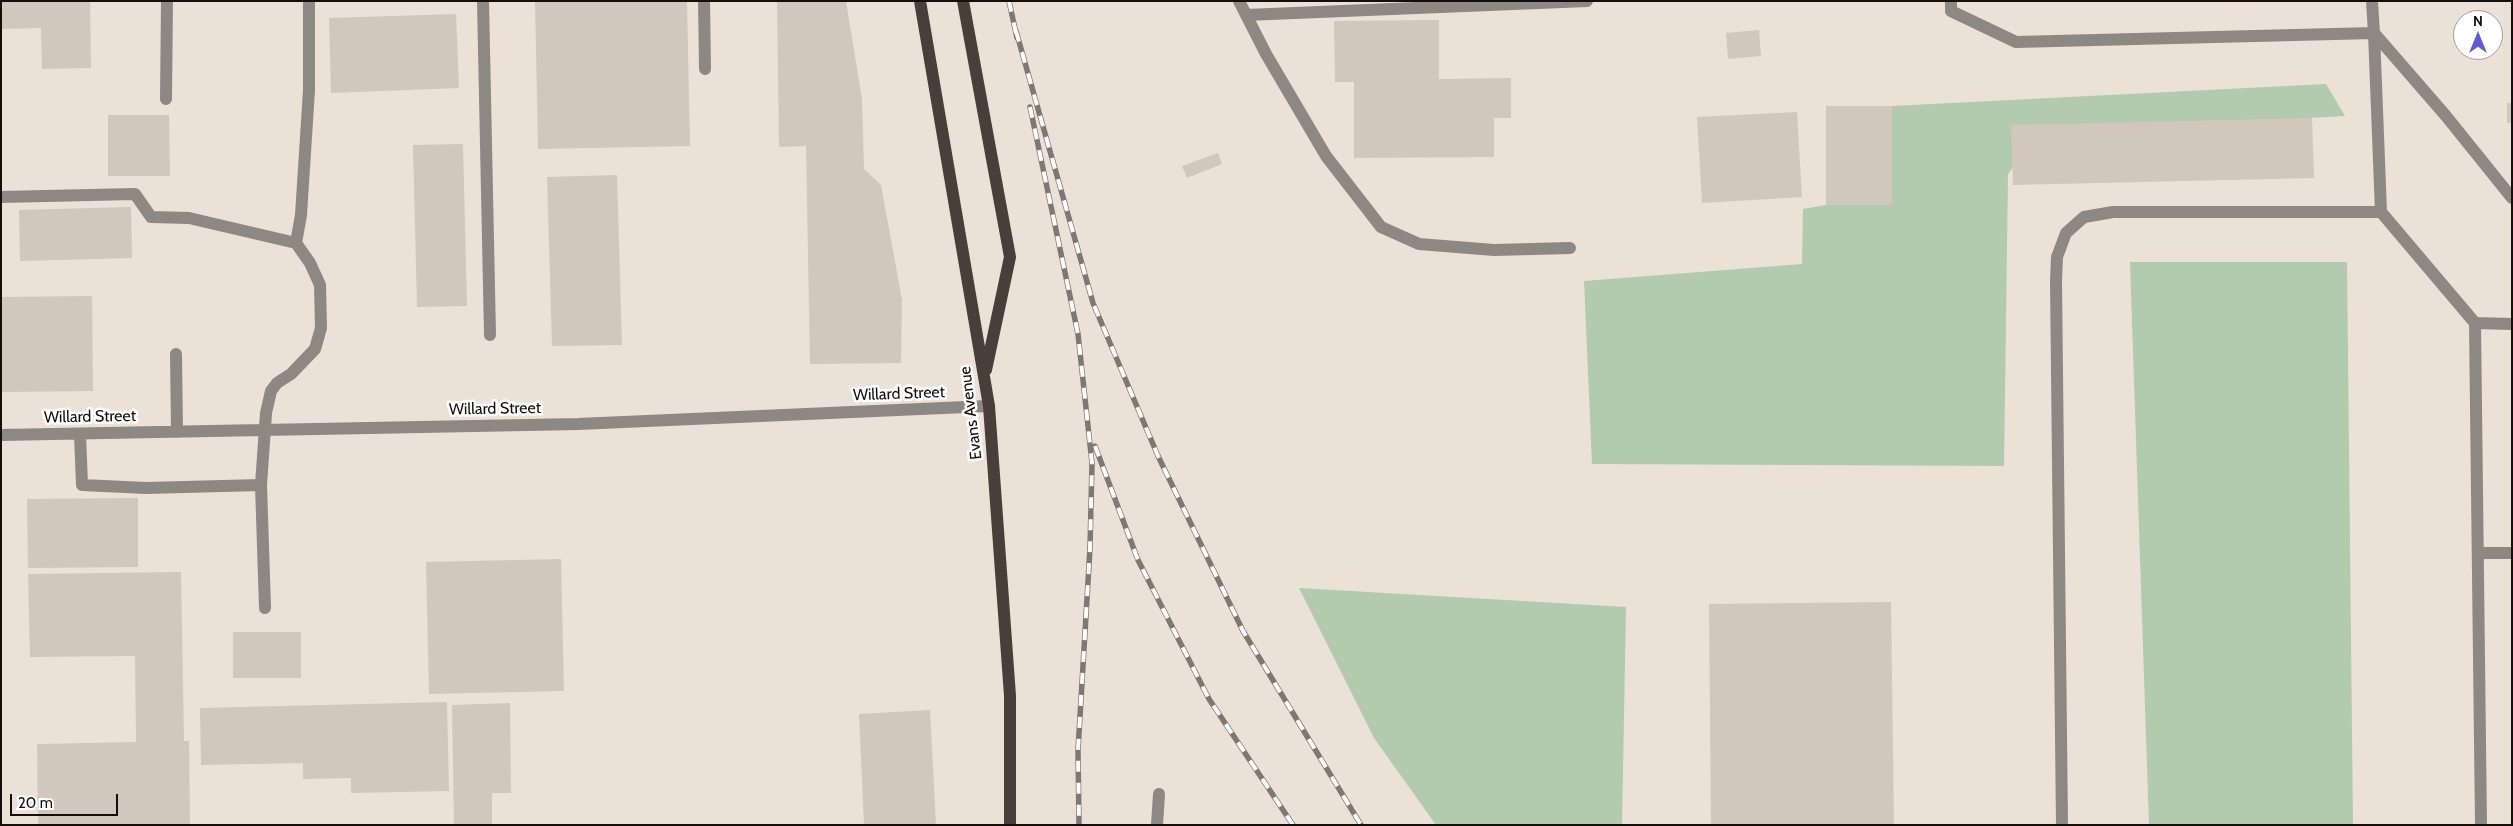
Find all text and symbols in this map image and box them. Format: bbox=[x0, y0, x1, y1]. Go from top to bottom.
north arrow bbox=[2453, 10, 2503, 60]
text: N bbox=[2473, 12, 2483, 30]
street label: Evans Avenue bbox=[956, 365, 986, 461]
street label: Willard Street bbox=[853, 383, 945, 405]
street label: Willard Street bbox=[449, 399, 541, 419]
street label: Willard Street bbox=[44, 407, 136, 427]
scale bar bbox=[12, 784, 120, 816]
text: 20 m bbox=[18, 794, 53, 812]

